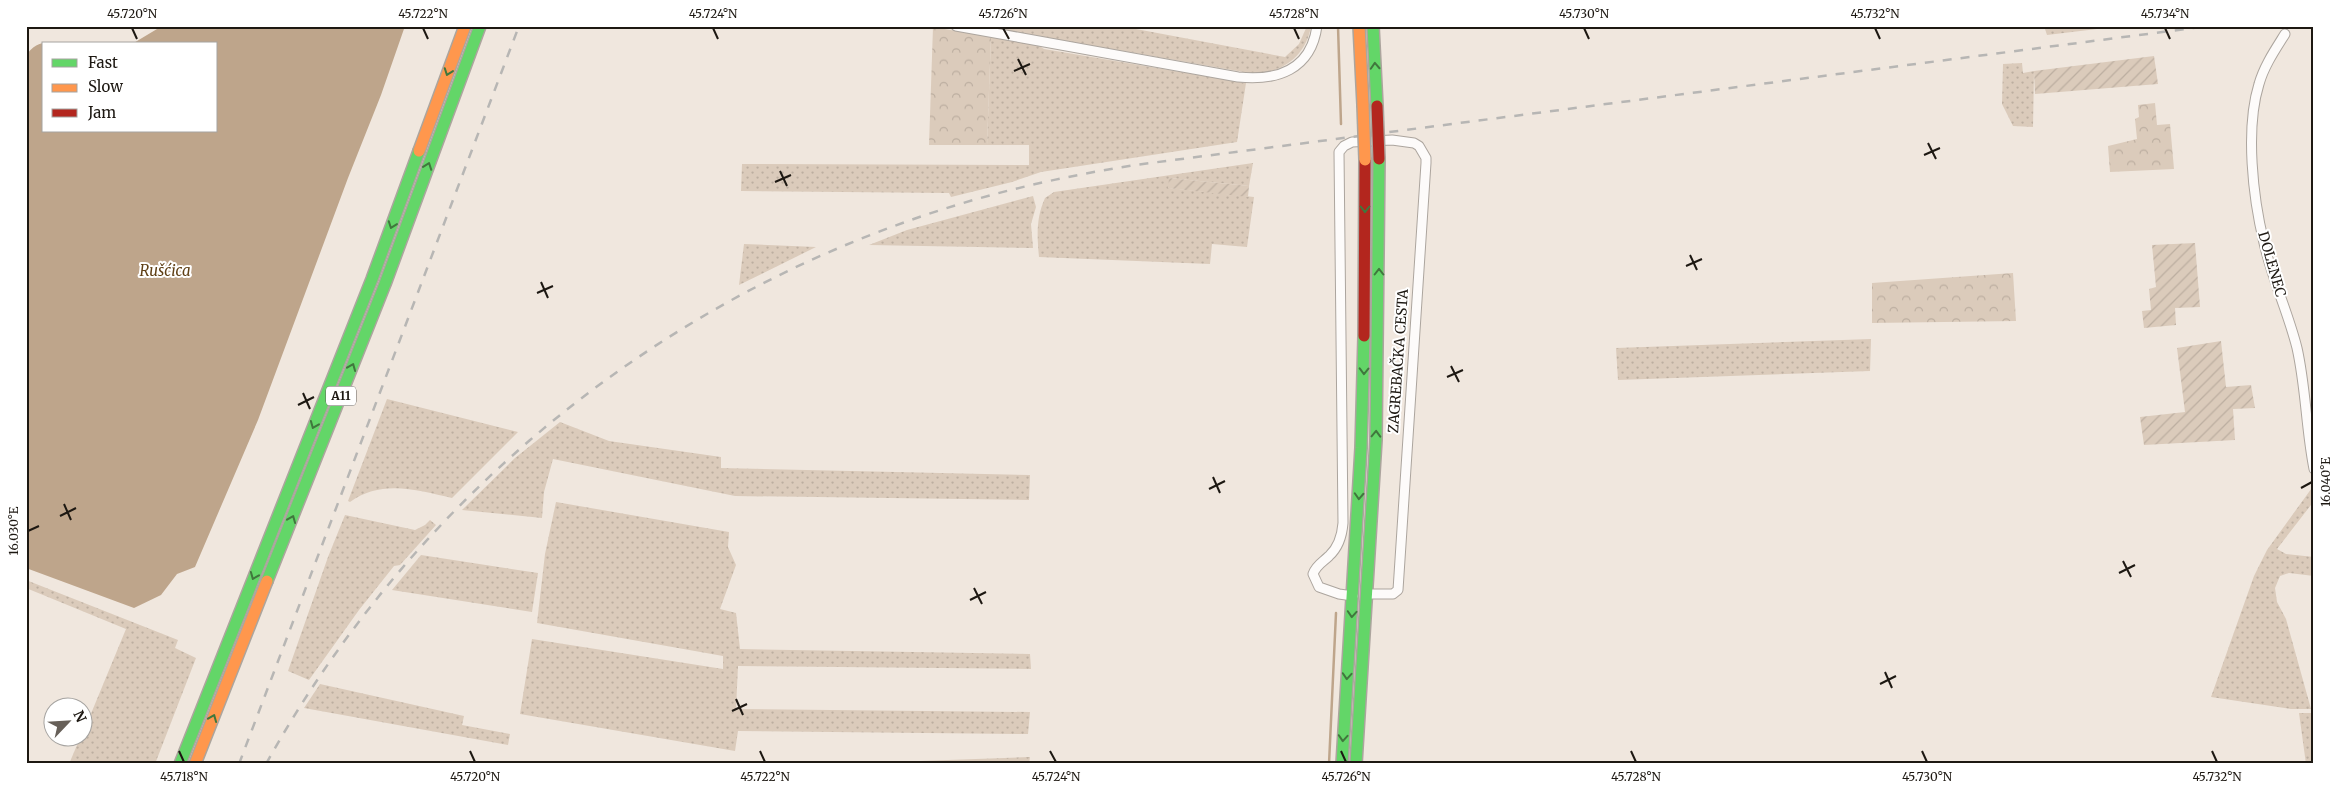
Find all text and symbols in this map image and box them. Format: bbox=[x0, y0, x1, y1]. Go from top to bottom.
text: 45.720°N bbox=[107, 6, 158, 21]
text: 45.722°N bbox=[398, 6, 448, 21]
text: 45.724°N bbox=[689, 6, 738, 21]
text: 45.726°N bbox=[979, 6, 1028, 21]
text: 45.728°N bbox=[1269, 6, 1320, 21]
text: 45.730°N bbox=[1559, 6, 1610, 21]
text: 45.732°N bbox=[1850, 6, 1900, 21]
text: 45.734°N bbox=[2141, 6, 2190, 21]
legend bbox=[42, 42, 218, 132]
text: Fast bbox=[88, 53, 118, 72]
one-way arrow bbox=[1369, 62, 1380, 70]
one-way arrow bbox=[444, 67, 454, 76]
text: Slow bbox=[88, 77, 123, 96]
text: Jam bbox=[87, 103, 116, 122]
one-way arrow bbox=[423, 163, 433, 171]
one-way arrow bbox=[1360, 205, 1370, 213]
one-way arrow bbox=[388, 220, 398, 228]
street label: DOLENEC bbox=[2254, 229, 2290, 299]
water label: Rušćica bbox=[139, 261, 191, 280]
one-way arrow bbox=[1374, 267, 1384, 275]
street label: ZAGREBAČKA CESTA bbox=[1384, 288, 1412, 434]
one-way arrow bbox=[346, 364, 356, 372]
one-way arrow bbox=[1359, 368, 1369, 375]
road number: A11 bbox=[326, 386, 356, 406]
one-way arrow bbox=[310, 420, 321, 429]
one-way arrow bbox=[1371, 430, 1382, 438]
text: 16.040°E bbox=[2318, 457, 2333, 507]
one-way arrow bbox=[1354, 493, 1365, 501]
text: 16.030°E bbox=[6, 506, 21, 555]
one-way arrow bbox=[287, 515, 297, 523]
one-way arrow bbox=[250, 571, 261, 580]
one-way arrow bbox=[1346, 611, 1357, 619]
one-way arrow bbox=[1342, 672, 1353, 680]
north arrow bbox=[42, 698, 92, 748]
text: N bbox=[69, 708, 90, 725]
one-way arrow bbox=[207, 715, 217, 723]
one-way arrow bbox=[1338, 734, 1349, 742]
text: 45.718°N bbox=[160, 769, 209, 784]
text: 45.720°N bbox=[450, 769, 501, 784]
text: 45.722°N bbox=[740, 769, 790, 784]
text: 45.724°N bbox=[1032, 769, 1081, 784]
text: 45.726°N bbox=[1322, 769, 1371, 784]
text: 45.728°N bbox=[1611, 769, 1662, 784]
text: 45.730°N bbox=[1902, 769, 1953, 784]
text: 45.732°N bbox=[2192, 769, 2242, 784]

